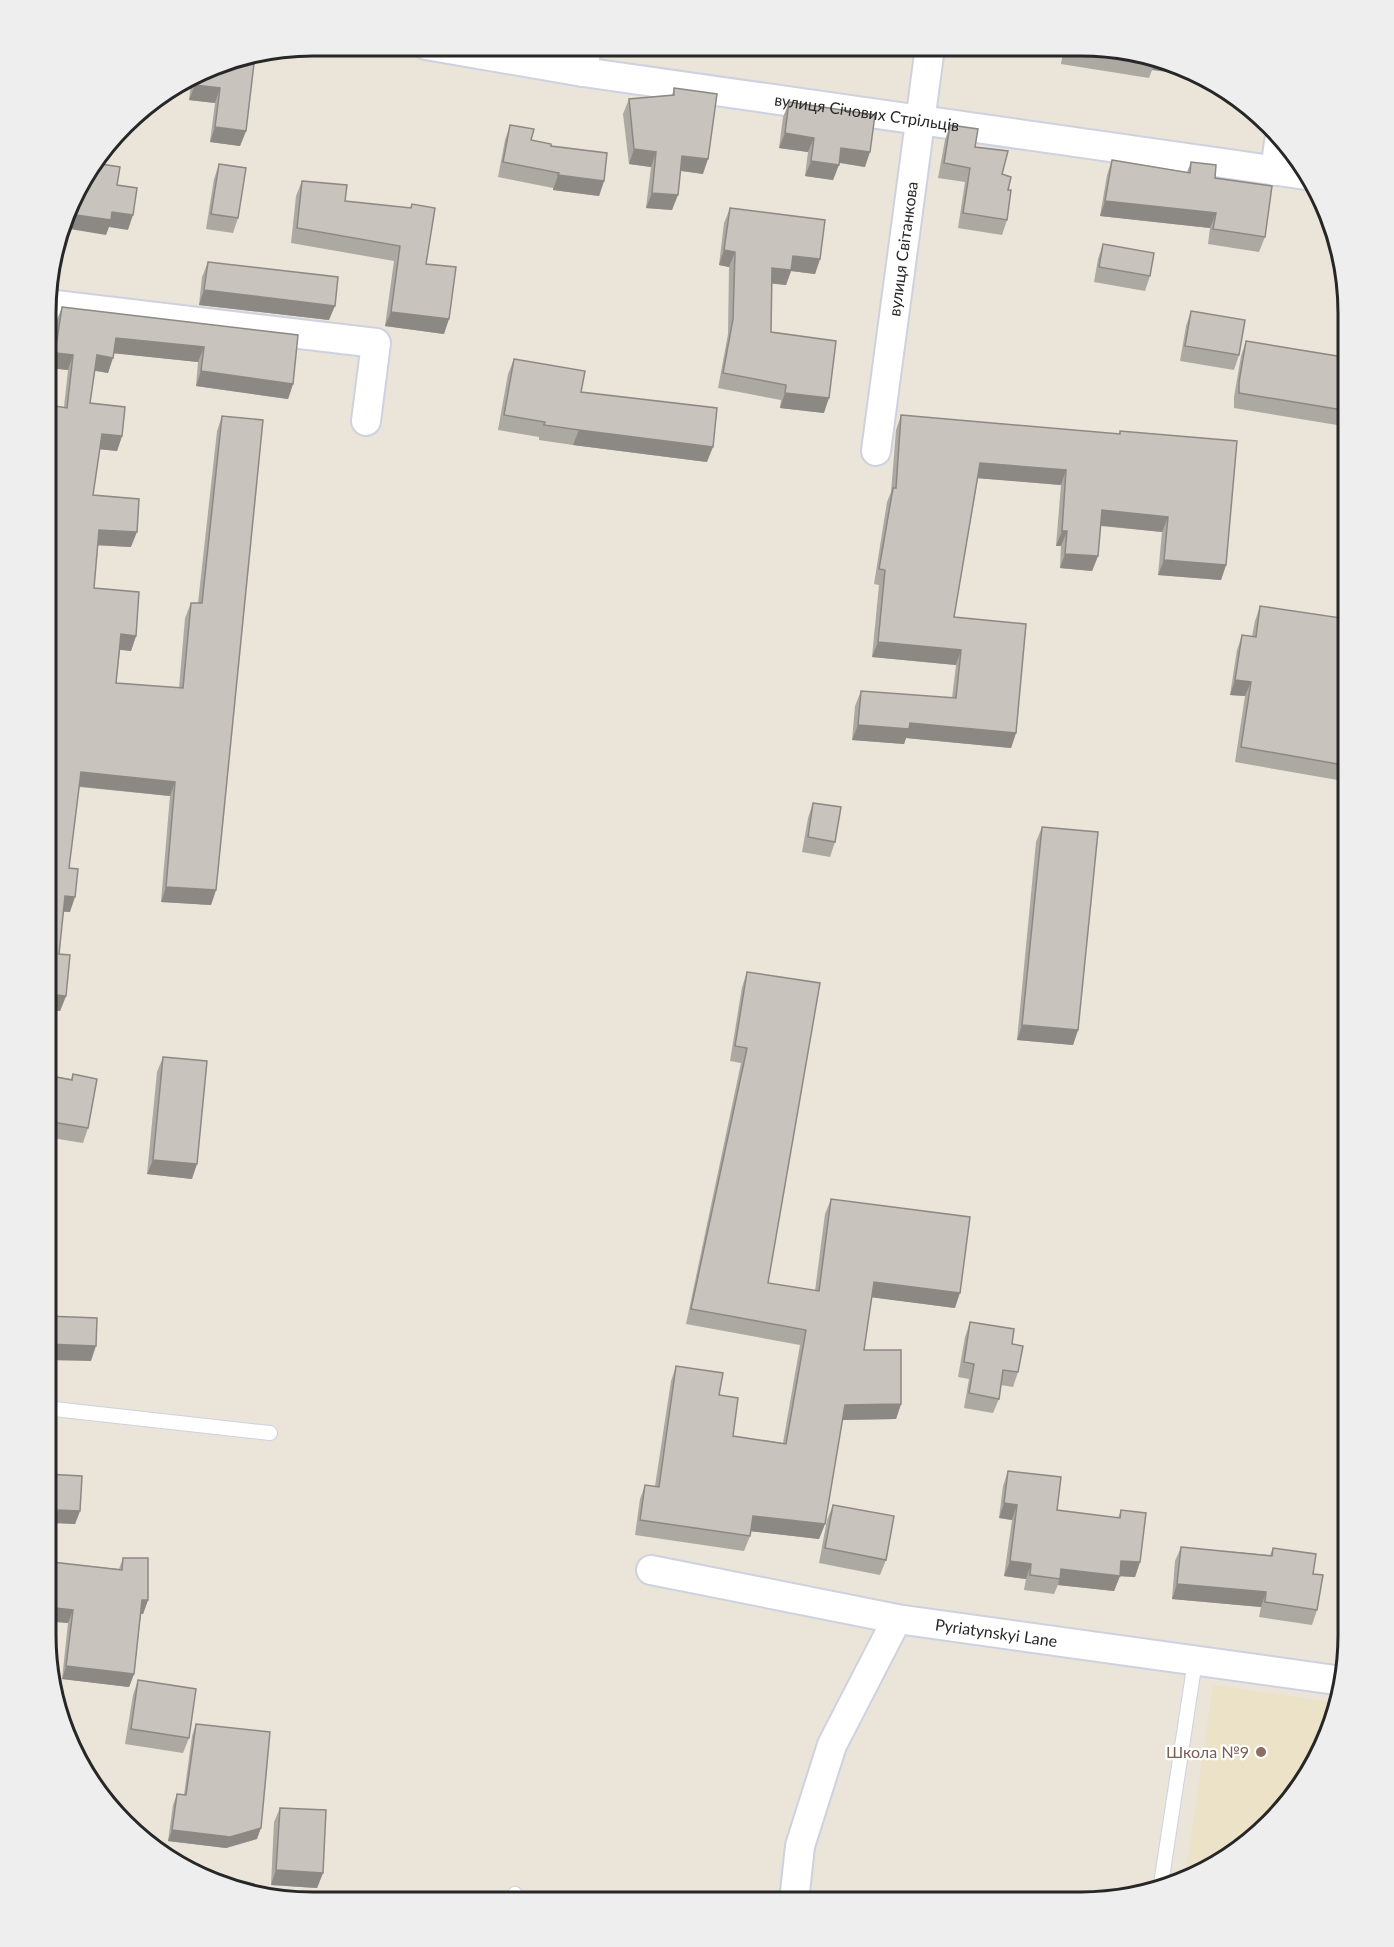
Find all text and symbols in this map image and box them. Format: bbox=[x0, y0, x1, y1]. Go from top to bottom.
street label: вулиця Січових Стрільців bbox=[773, 89, 961, 134]
street label: вулиця Світанкова bbox=[884, 180, 921, 317]
street label: Pyriatynskyi Lane bbox=[934, 1614, 1059, 1650]
place label: Школа №9 bbox=[1166, 1742, 1249, 1761]
marker: Школа №9 bbox=[1254, 1745, 1268, 1759]

